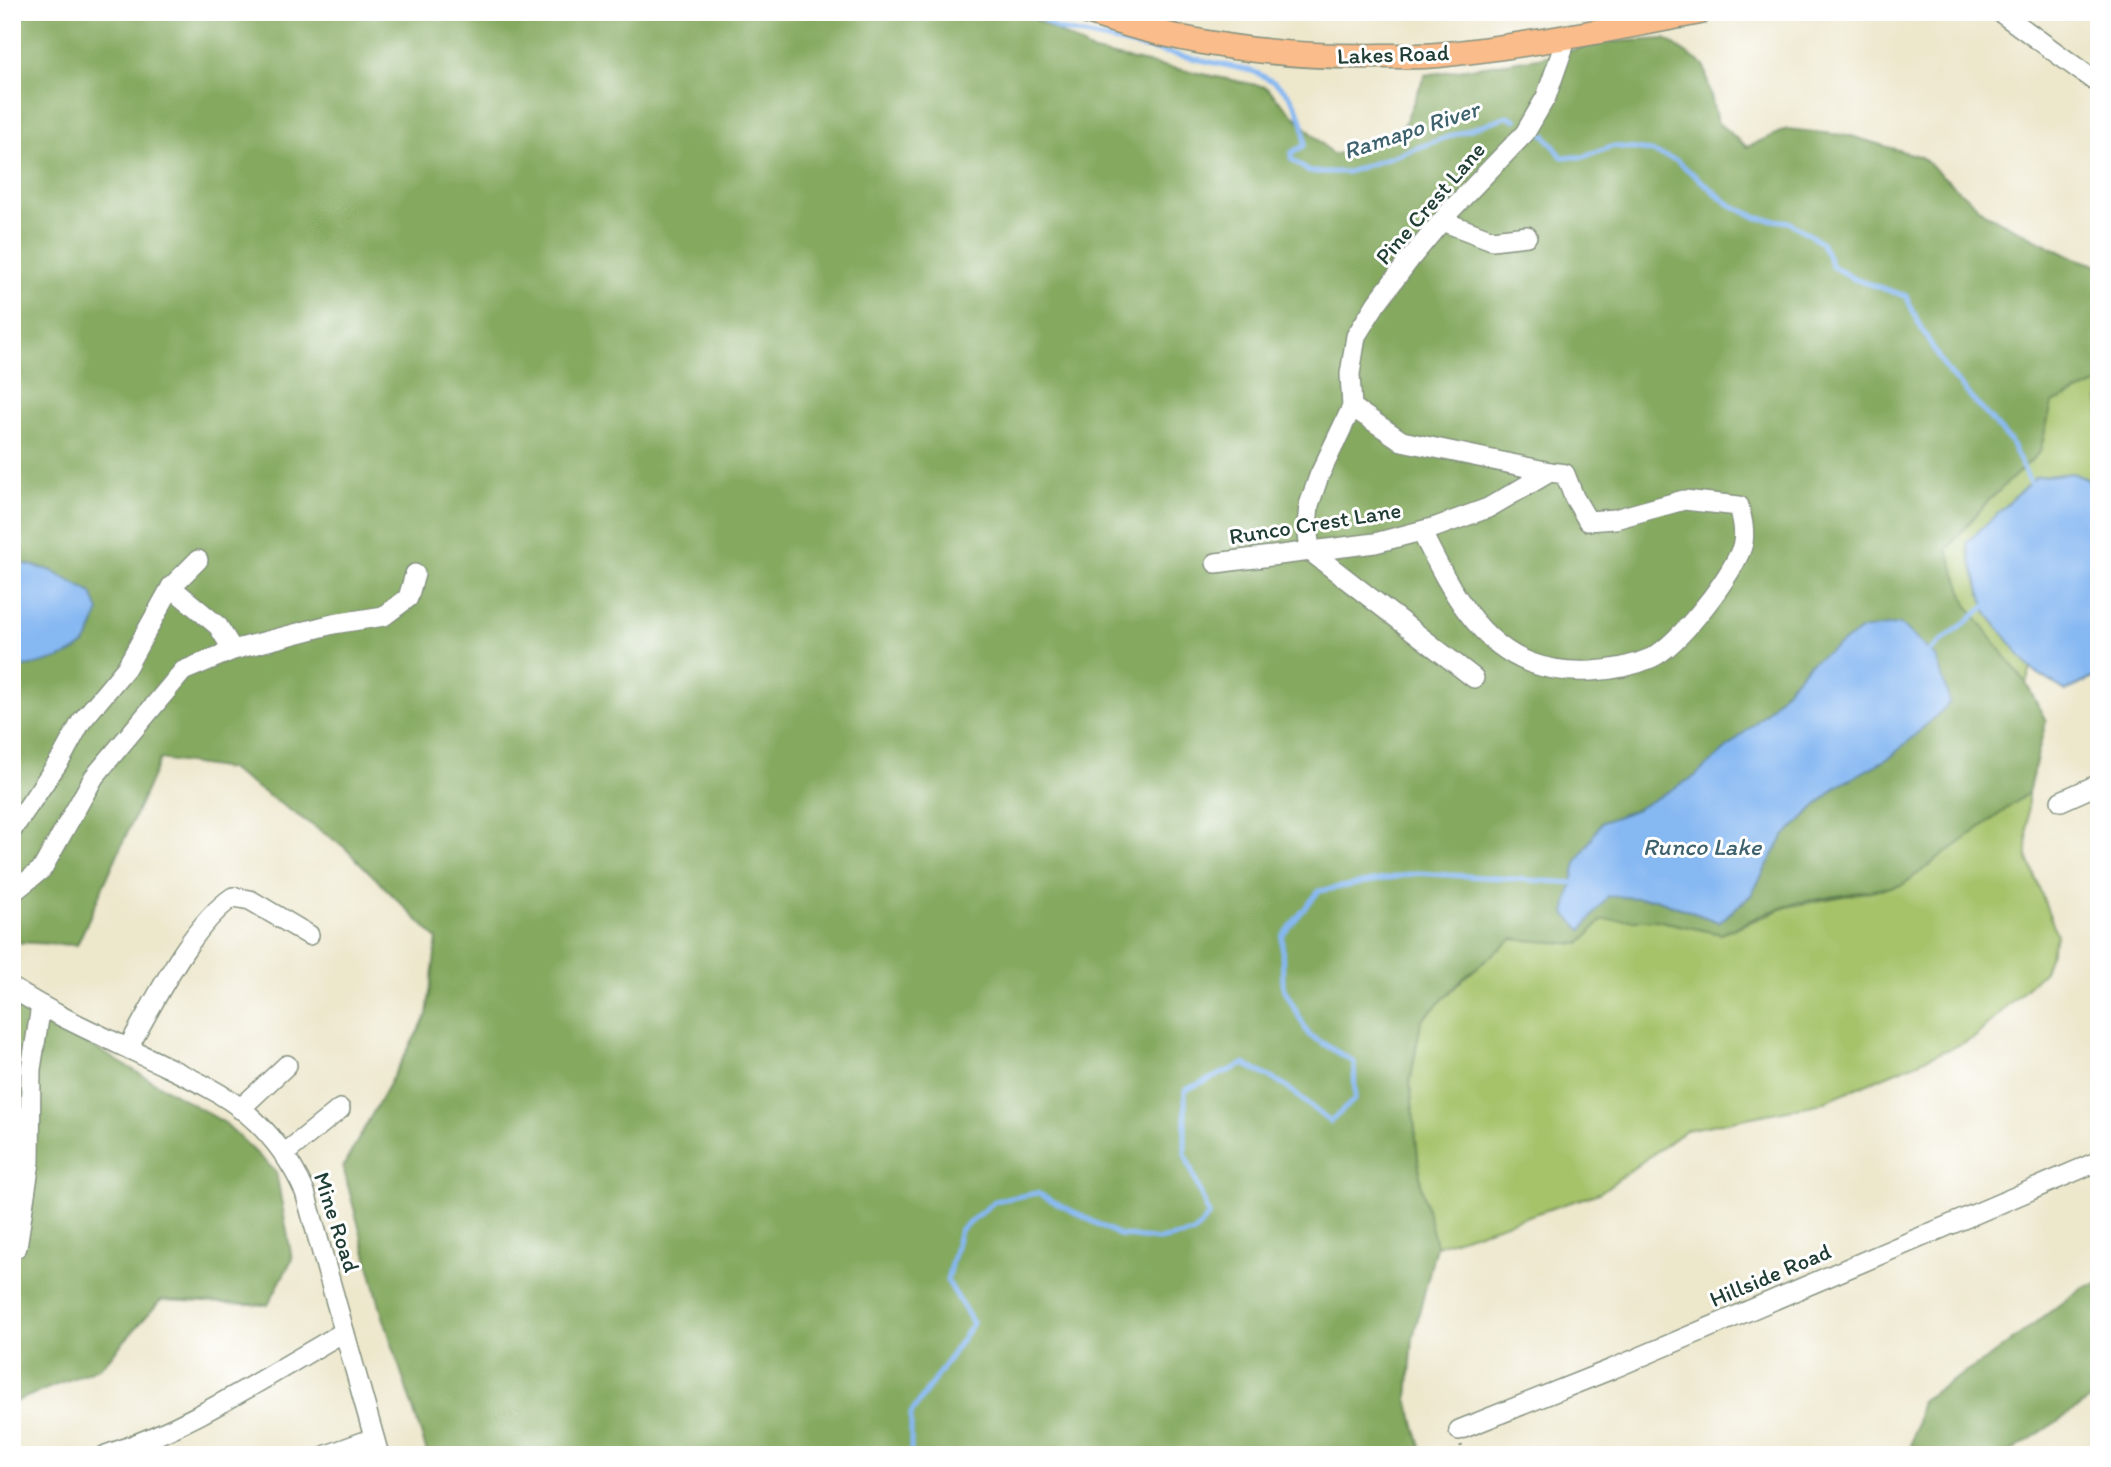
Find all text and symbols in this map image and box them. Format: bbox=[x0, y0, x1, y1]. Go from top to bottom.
street label: Lakes Road bbox=[1336, 38, 1450, 70]
water label: Ramapo River bbox=[1339, 93, 1485, 165]
street label: Pine Crest Lane bbox=[1369, 136, 1491, 270]
street label: Runco Crest Lane bbox=[1227, 496, 1403, 550]
water label: Runco Lake bbox=[1643, 832, 1763, 861]
street label: Mine Road bbox=[308, 1169, 366, 1275]
street label: Hillside Road bbox=[1705, 1237, 1835, 1313]

